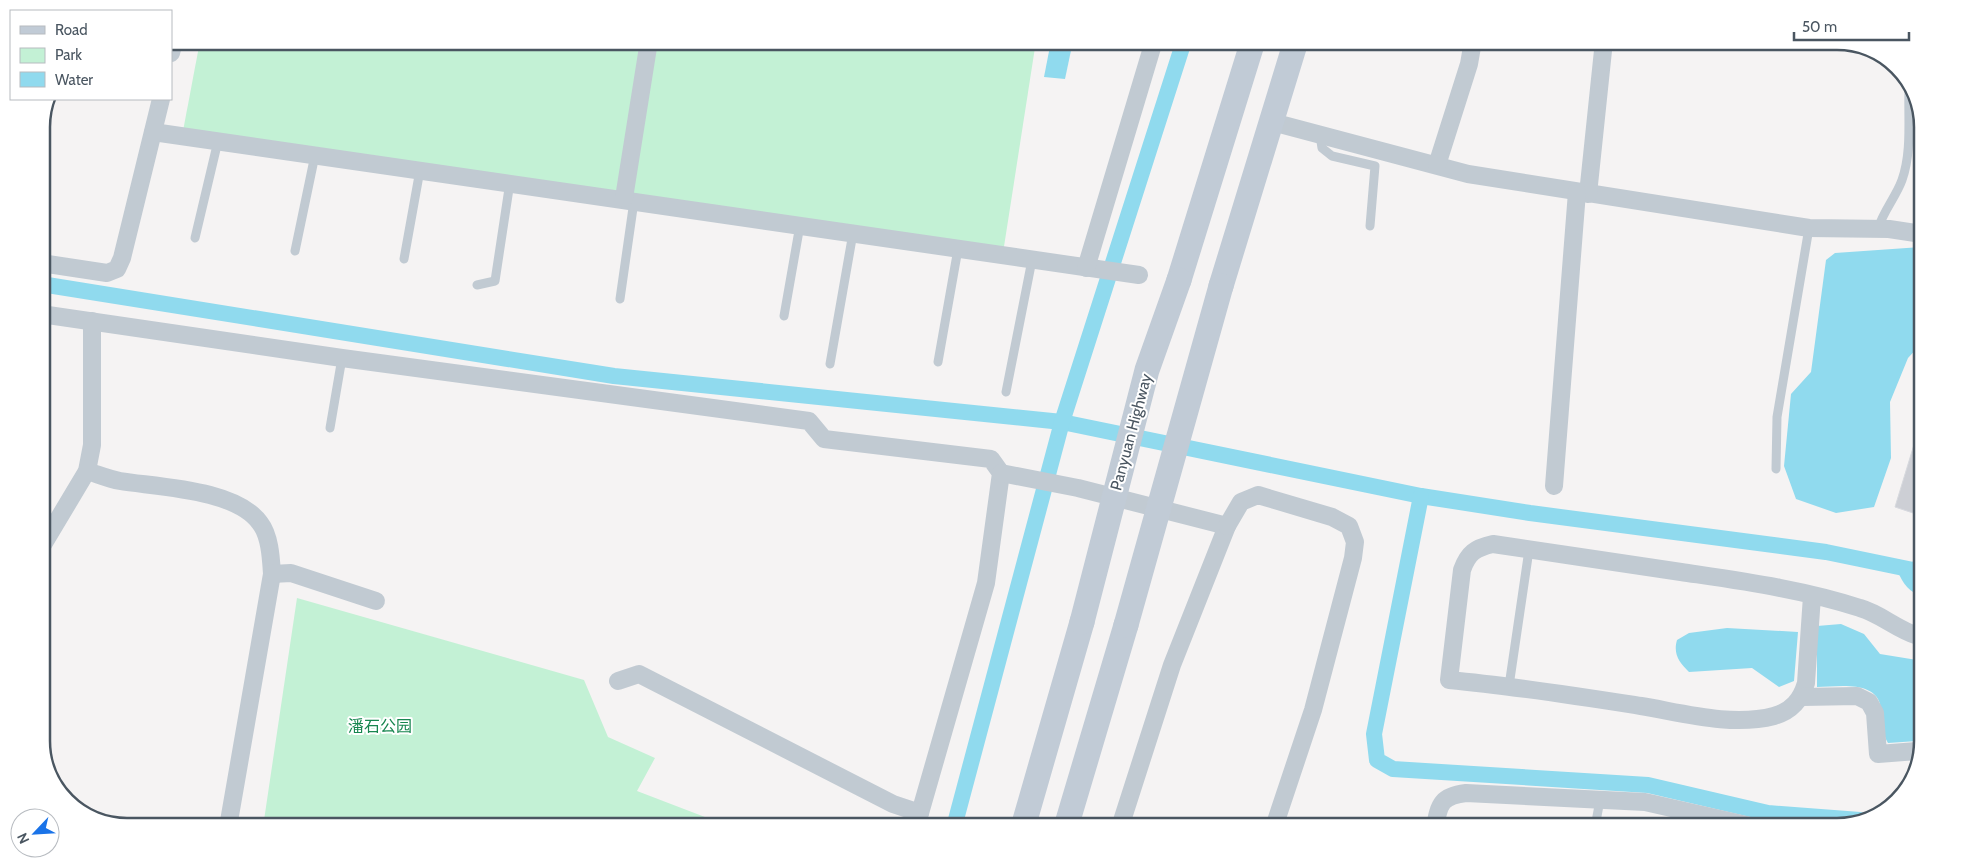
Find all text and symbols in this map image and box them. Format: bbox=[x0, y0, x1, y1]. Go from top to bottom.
legend bbox=[10, 10, 172, 100]
scale bar bbox=[1794, 10, 1909, 42]
text: 50 m bbox=[1802, 18, 1837, 36]
text: Road bbox=[55, 21, 88, 39]
text: Park bbox=[55, 46, 82, 64]
text: Water bbox=[55, 71, 93, 89]
street label: Panyuan Highway bbox=[1106, 372, 1156, 492]
park label: 潘石公园 bbox=[348, 717, 412, 736]
north arrow bbox=[10, 808, 60, 858]
text: N bbox=[13, 830, 33, 847]

